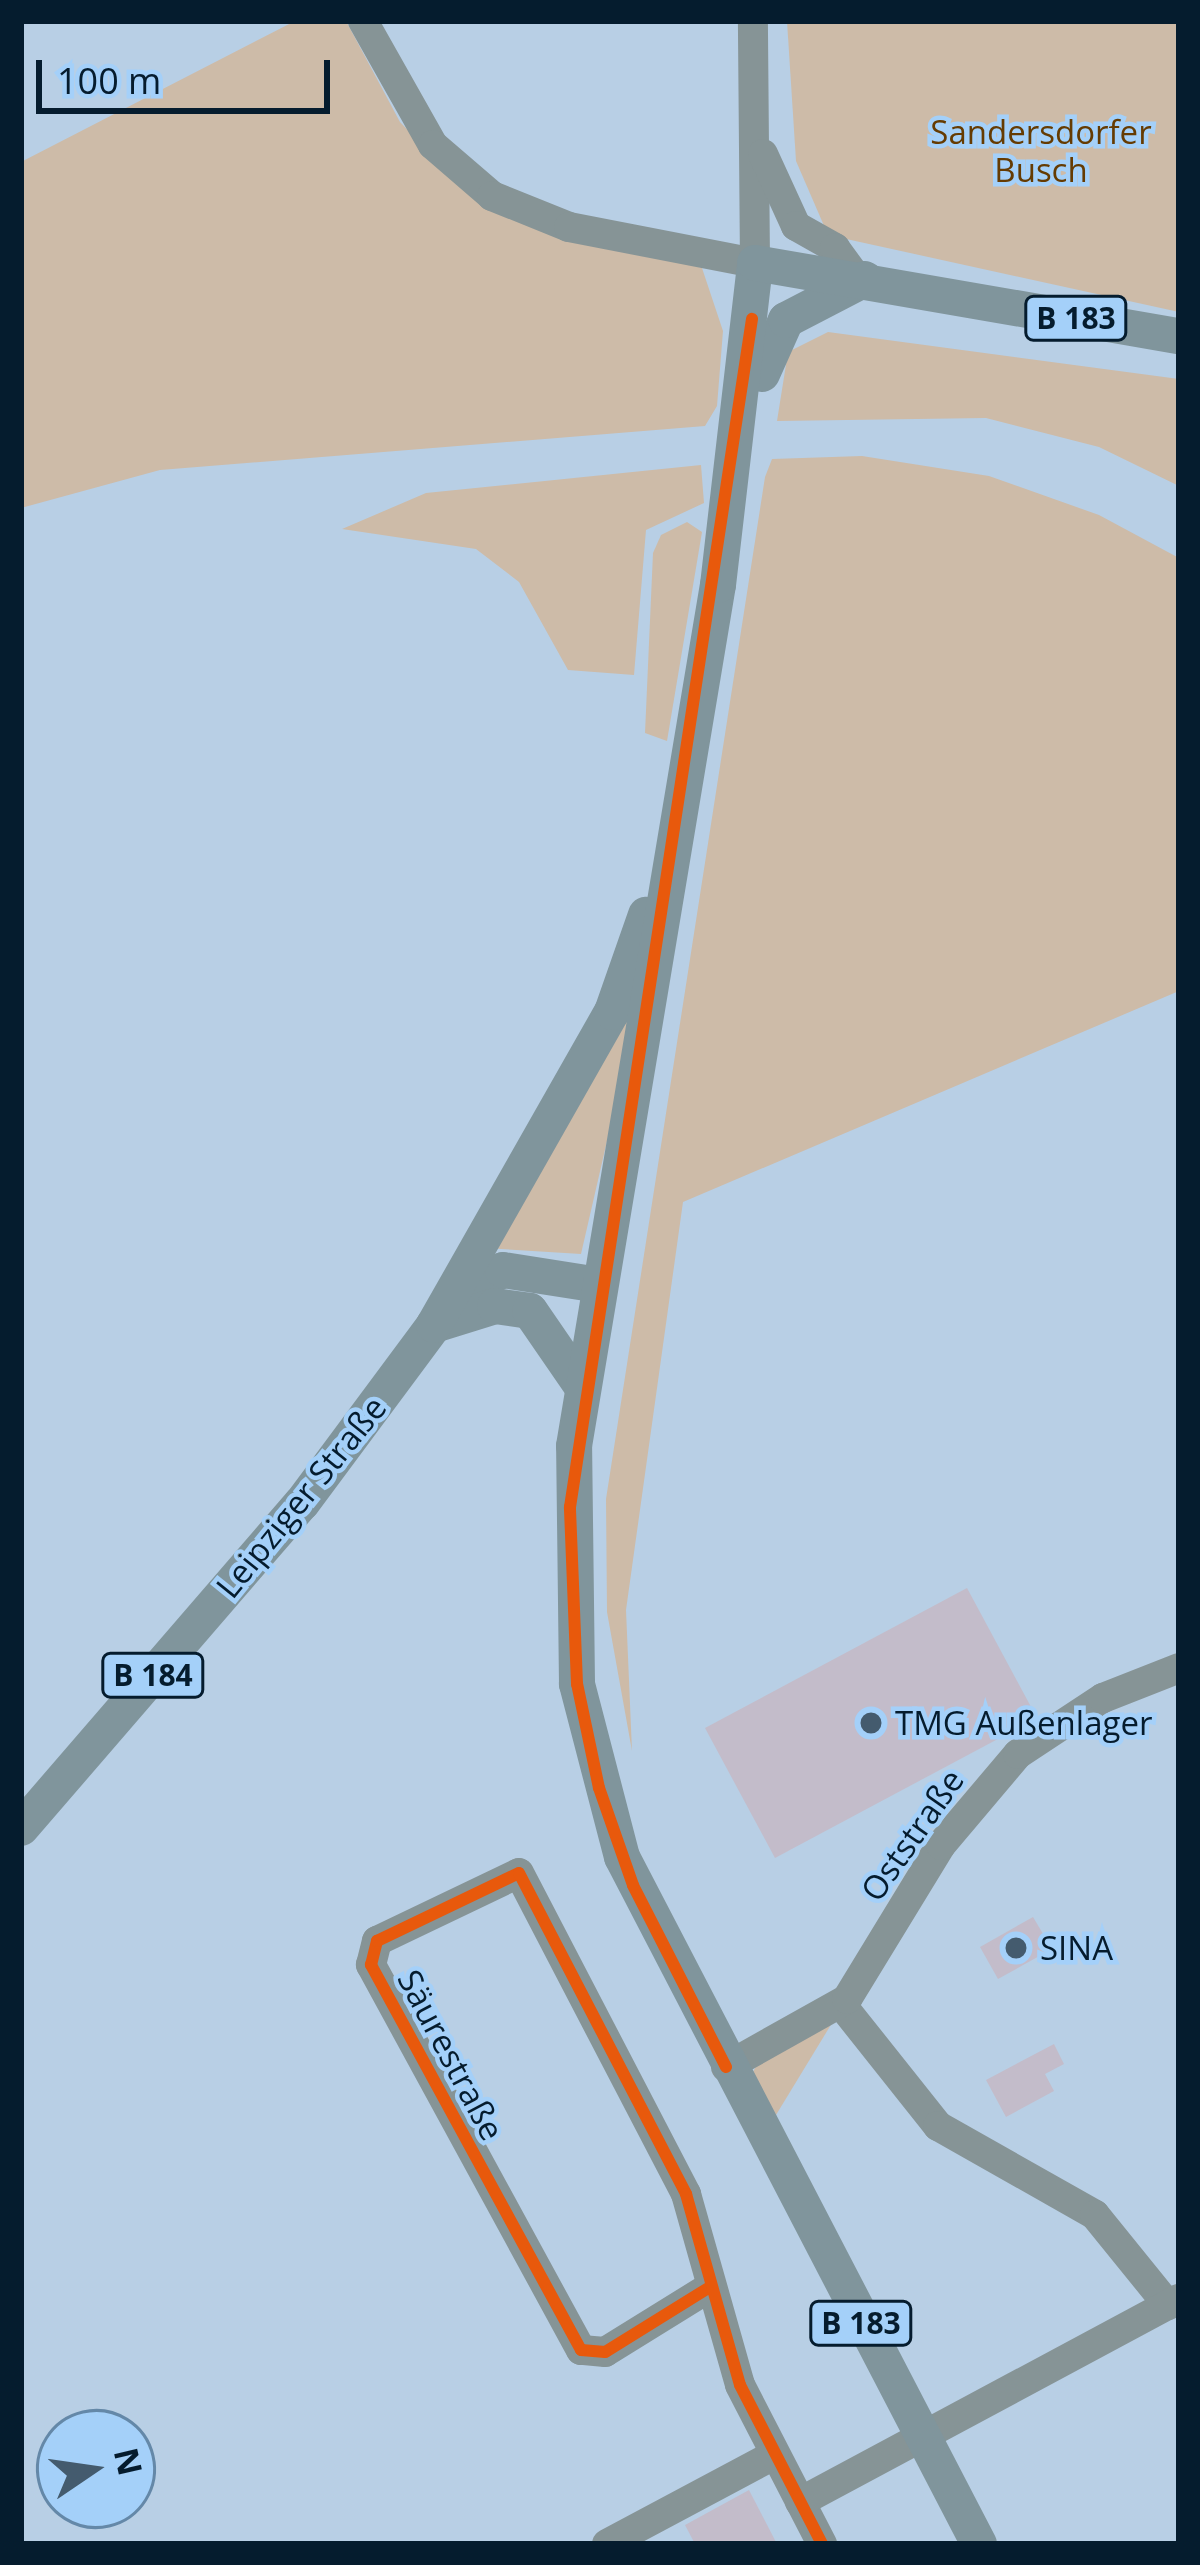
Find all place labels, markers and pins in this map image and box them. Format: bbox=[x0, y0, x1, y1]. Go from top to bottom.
place label: TMG Außenlager bbox=[895, 1703, 1152, 1743]
marker: TMG Außenlager bbox=[858, 1710, 884, 1736]
place label: SINA bbox=[1040, 1928, 1113, 1968]
marker: SINA bbox=[1003, 1935, 1029, 1961]

